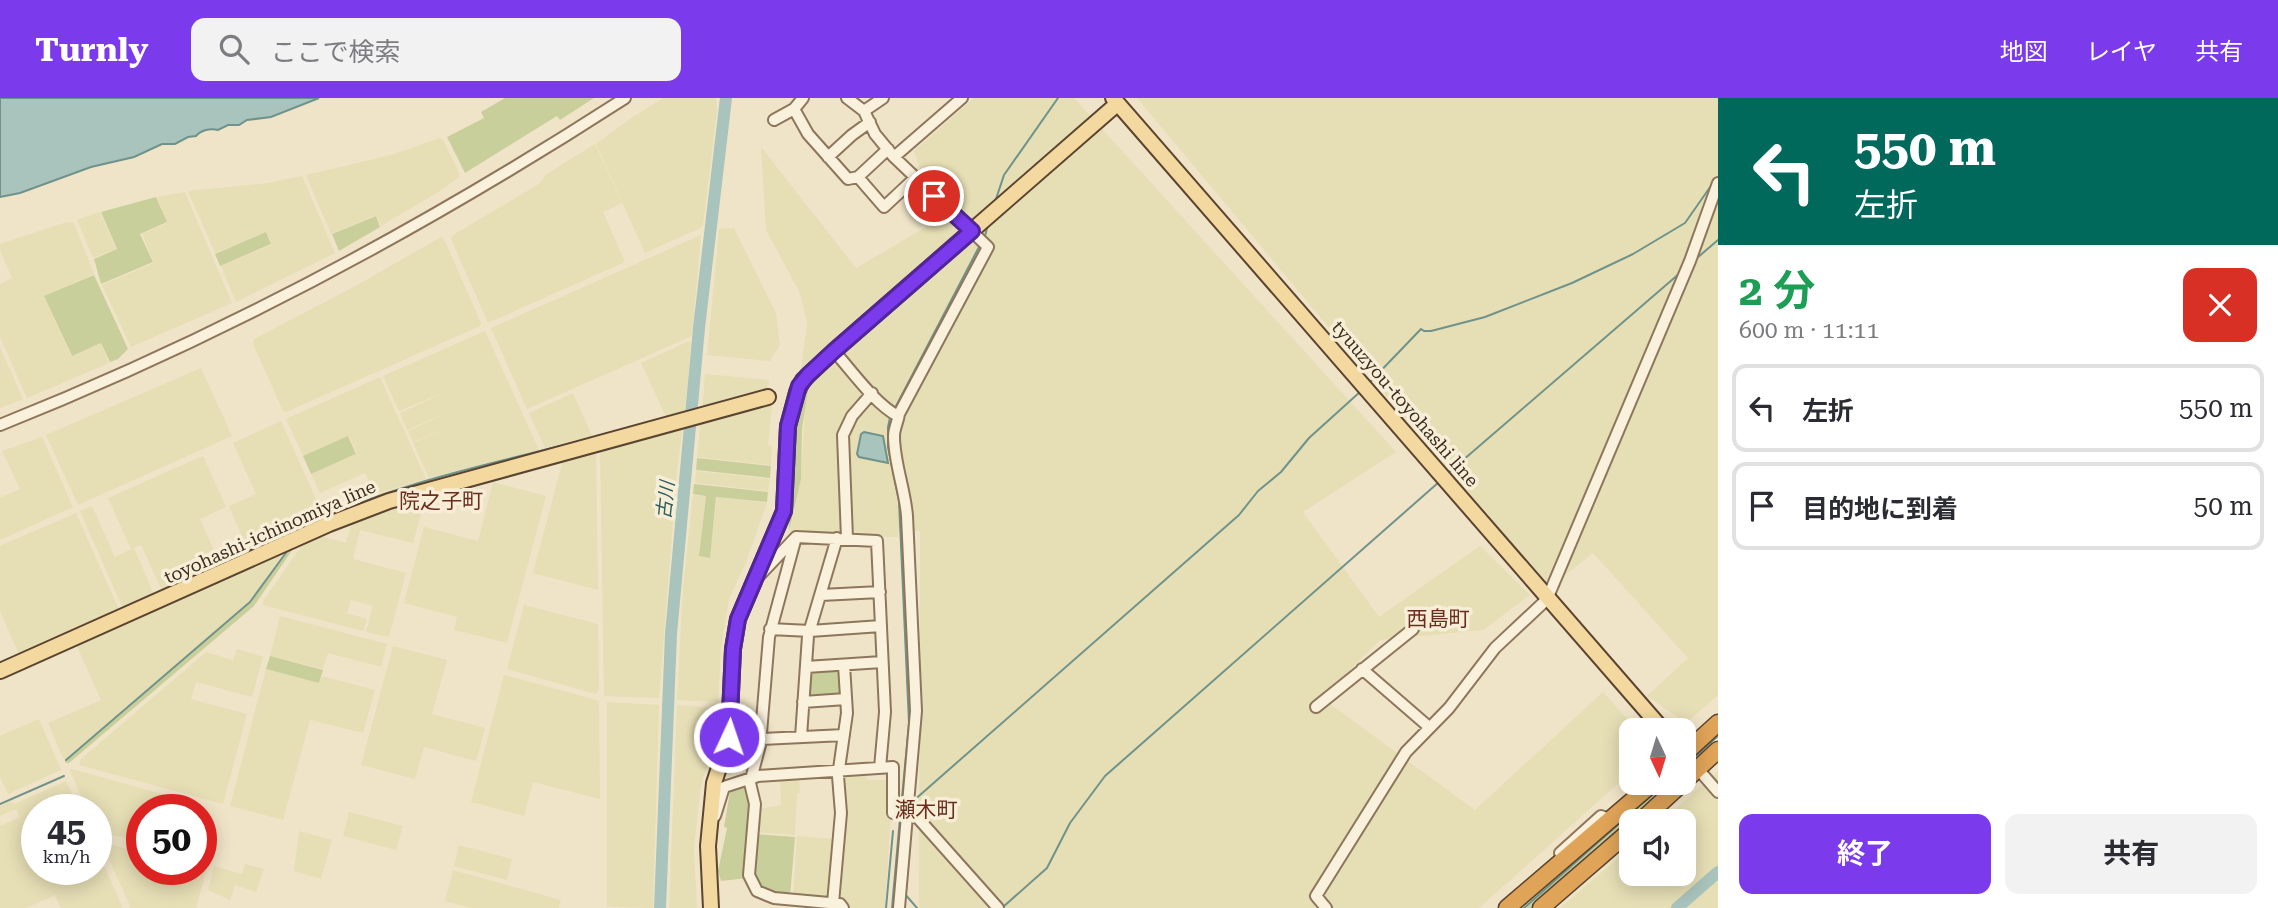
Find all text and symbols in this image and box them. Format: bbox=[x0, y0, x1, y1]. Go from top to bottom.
search box bbox=[191, 18, 681, 81]
text: Turnly bbox=[35, 30, 149, 69]
icon: search bbox=[215, 30, 253, 68]
text: ここで検索 bbox=[271, 37, 401, 67]
text: 地図 bbox=[2000, 38, 2048, 66]
text: レイヤ bbox=[2086, 38, 2157, 66]
text: 共有 bbox=[2195, 38, 2243, 66]
text: 550 m bbox=[1854, 120, 1996, 177]
icon: left bbox=[1739, 126, 1830, 217]
pin bbox=[904, 166, 964, 226]
icon: arrive bbox=[915, 177, 953, 215]
text: 左折 bbox=[1854, 186, 1918, 224]
text: 2 分 bbox=[1739, 266, 1815, 315]
button: close bbox=[2183, 268, 2257, 342]
street label: tyuuzyou-toyohashi line bbox=[1328, 317, 1483, 491]
text: 600 m · 11:11 bbox=[1739, 317, 1879, 344]
icon: left bbox=[1743, 389, 1781, 427]
text: 550 m bbox=[2179, 393, 2253, 423]
text: 左折 bbox=[1802, 396, 1854, 426]
street label: toyohashi-ichinomiya line bbox=[161, 475, 379, 588]
water label: 古川 bbox=[652, 478, 679, 520]
icon: arrive bbox=[1743, 487, 1781, 525]
district label: 院之子町 bbox=[399, 489, 483, 513]
text: 50 m bbox=[2194, 491, 2253, 521]
text: 目的地に到着 bbox=[1802, 494, 1958, 524]
district label: 西島町 bbox=[1407, 607, 1470, 631]
position arrow bbox=[692, 700, 766, 774]
north arrow bbox=[1619, 718, 1696, 794]
map controls bbox=[1619, 718, 1696, 886]
speed limit sign: 50 bbox=[126, 794, 217, 885]
district label: 瀬木町 bbox=[895, 798, 958, 822]
button: sound bbox=[1619, 809, 1696, 886]
text: 45 bbox=[47, 810, 86, 851]
button: 終了 bbox=[1739, 814, 1991, 894]
button: 共有 bbox=[2005, 814, 2257, 894]
text: km/h bbox=[42, 846, 91, 867]

